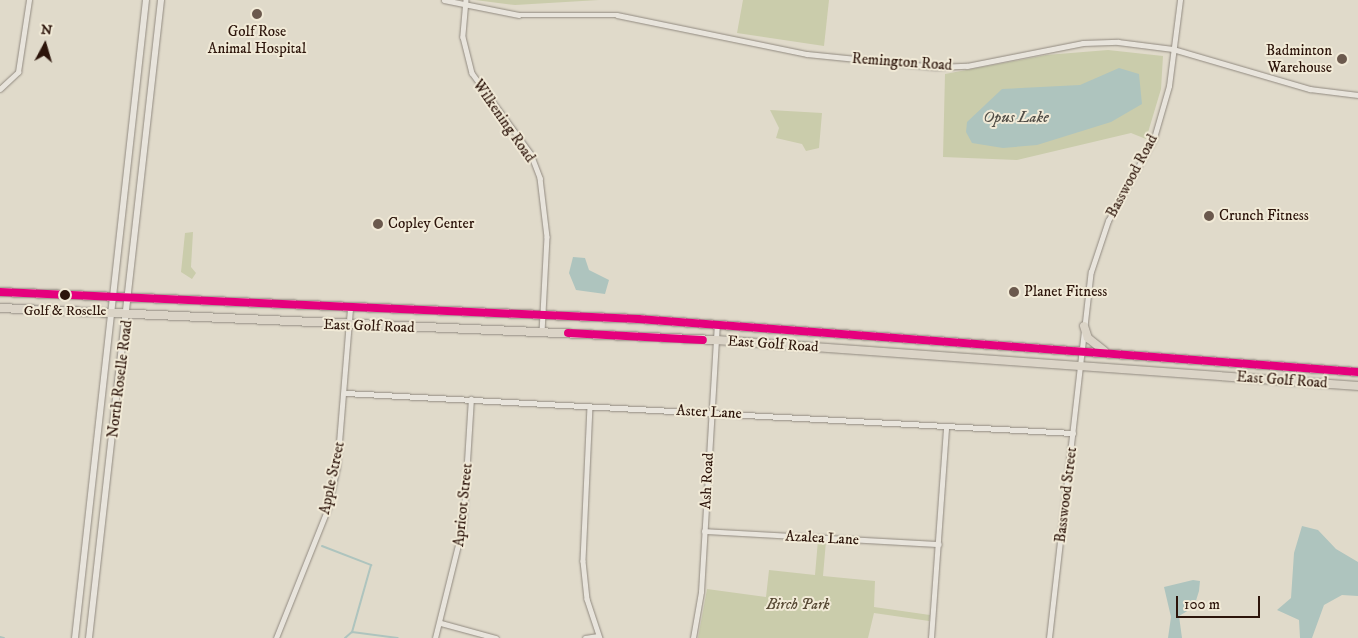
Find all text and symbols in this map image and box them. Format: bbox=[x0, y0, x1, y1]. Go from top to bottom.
marker: Golf Rose Animal Hospital bbox=[251, 8, 263, 20]
north arrow bbox=[20, 20, 70, 70]
text: N bbox=[40, 21, 53, 40]
place label: Golf Rose Animal Hospital bbox=[208, 22, 306, 57]
place label: Badminton Warehouse bbox=[1266, 41, 1332, 76]
street label: Remington Road bbox=[851, 50, 953, 74]
marker: Badminton Warehouse bbox=[1336, 53, 1348, 65]
street label: Wilkening Road bbox=[469, 76, 539, 166]
water label: Opus Lake bbox=[983, 107, 1049, 127]
street label: Basswood Road bbox=[1103, 131, 1161, 221]
place label: Crunch Fitness bbox=[1219, 207, 1309, 225]
marker: Crunch Fitness bbox=[1203, 210, 1215, 222]
place label: Copley Center bbox=[388, 215, 474, 233]
marker: Copley Center bbox=[372, 218, 384, 230]
place label: Planet Fitness bbox=[1024, 283, 1107, 301]
marker: Planet Fitness bbox=[1008, 286, 1020, 298]
marker: Golf & Roselle bbox=[60, 290, 70, 300]
place label: Golf & Roselle bbox=[24, 303, 106, 319]
street label: East Golf Road bbox=[323, 315, 415, 337]
street label: North Roselle Road bbox=[104, 319, 136, 439]
street label: East Golf Road bbox=[727, 332, 819, 356]
street label: East Golf Road bbox=[1236, 368, 1328, 392]
street label: Aster Lane bbox=[676, 401, 742, 423]
street label: Apple Street bbox=[316, 440, 348, 516]
street label: Basswood Street bbox=[1051, 446, 1081, 544]
street label: Ash Road bbox=[697, 452, 717, 510]
street label: Apricot Street bbox=[450, 462, 476, 548]
street label: Azalea Lane bbox=[785, 527, 859, 549]
scale bar bbox=[1178, 586, 1262, 618]
text: 100 m bbox=[1184, 595, 1220, 614]
park label: Birch Park bbox=[766, 596, 830, 614]

